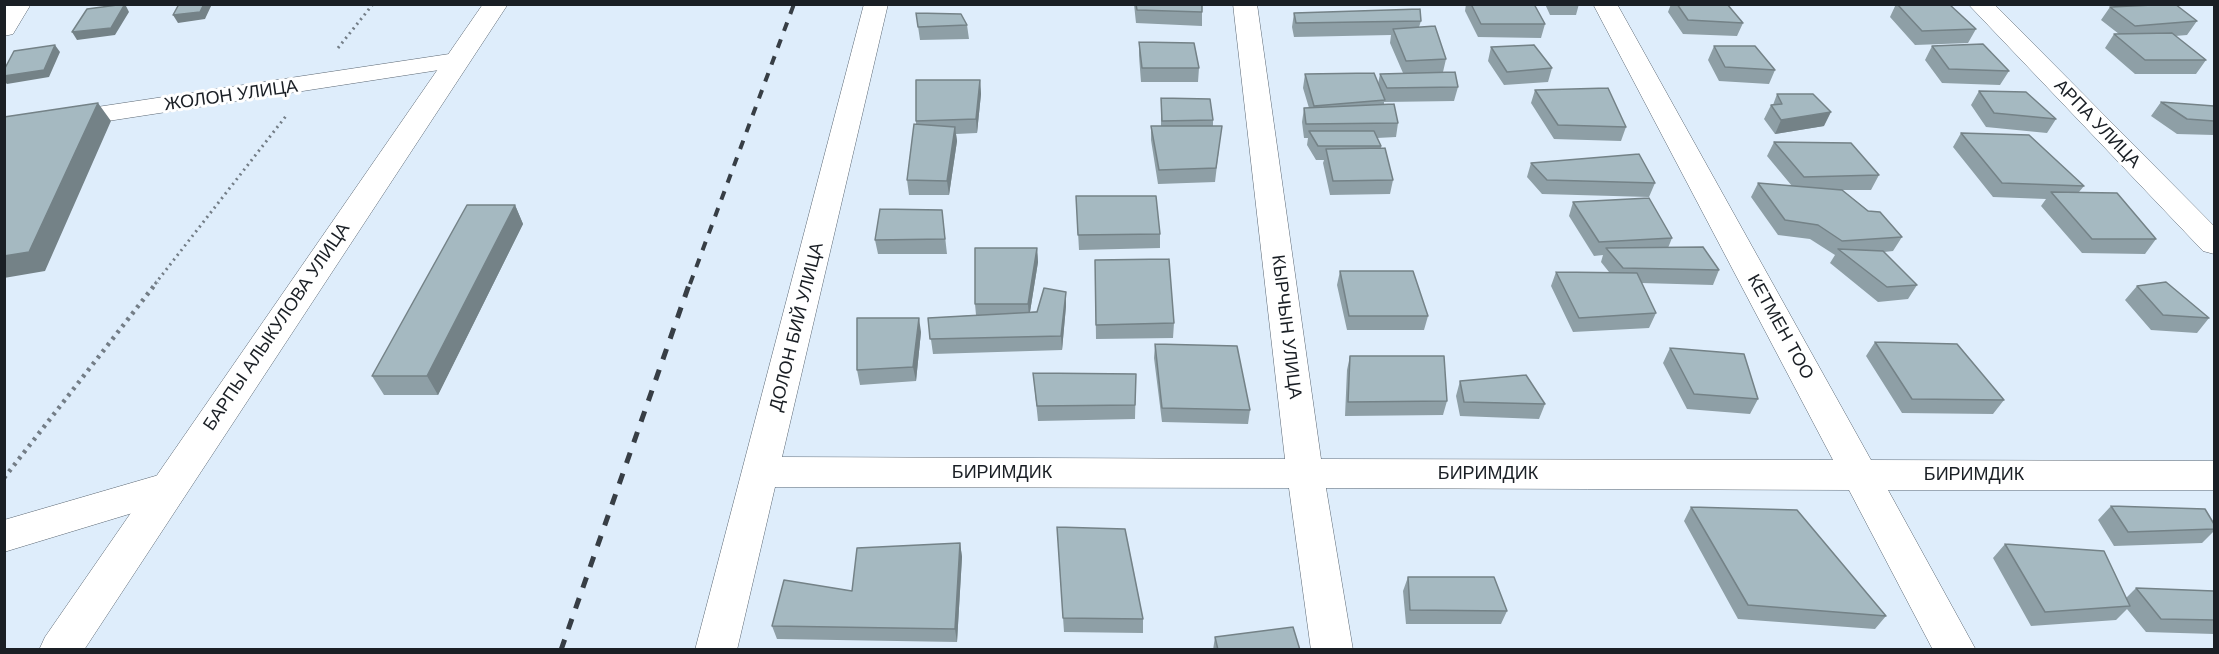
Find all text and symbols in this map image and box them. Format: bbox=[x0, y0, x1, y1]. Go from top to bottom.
street label: АРПА УЛИЦА bbox=[2049, 75, 2145, 173]
street label: ЖОЛОН УЛИЦА bbox=[163, 76, 299, 116]
street label: БАРПЫ АЛЫКУЛОВА УЛИЦА bbox=[199, 219, 355, 435]
street label: ДОЛОН БИЙ УЛИЦА bbox=[766, 240, 828, 414]
street label: КЫРЧЫН УЛИЦА bbox=[1266, 254, 1306, 400]
street label: КЕТМЕН ТОО bbox=[1742, 271, 1818, 383]
street label: БИРИМДИК bbox=[952, 462, 1052, 484]
street label: БИРИМДИК bbox=[1438, 463, 1538, 485]
street label: БИРИМДИК bbox=[1924, 464, 2024, 486]

